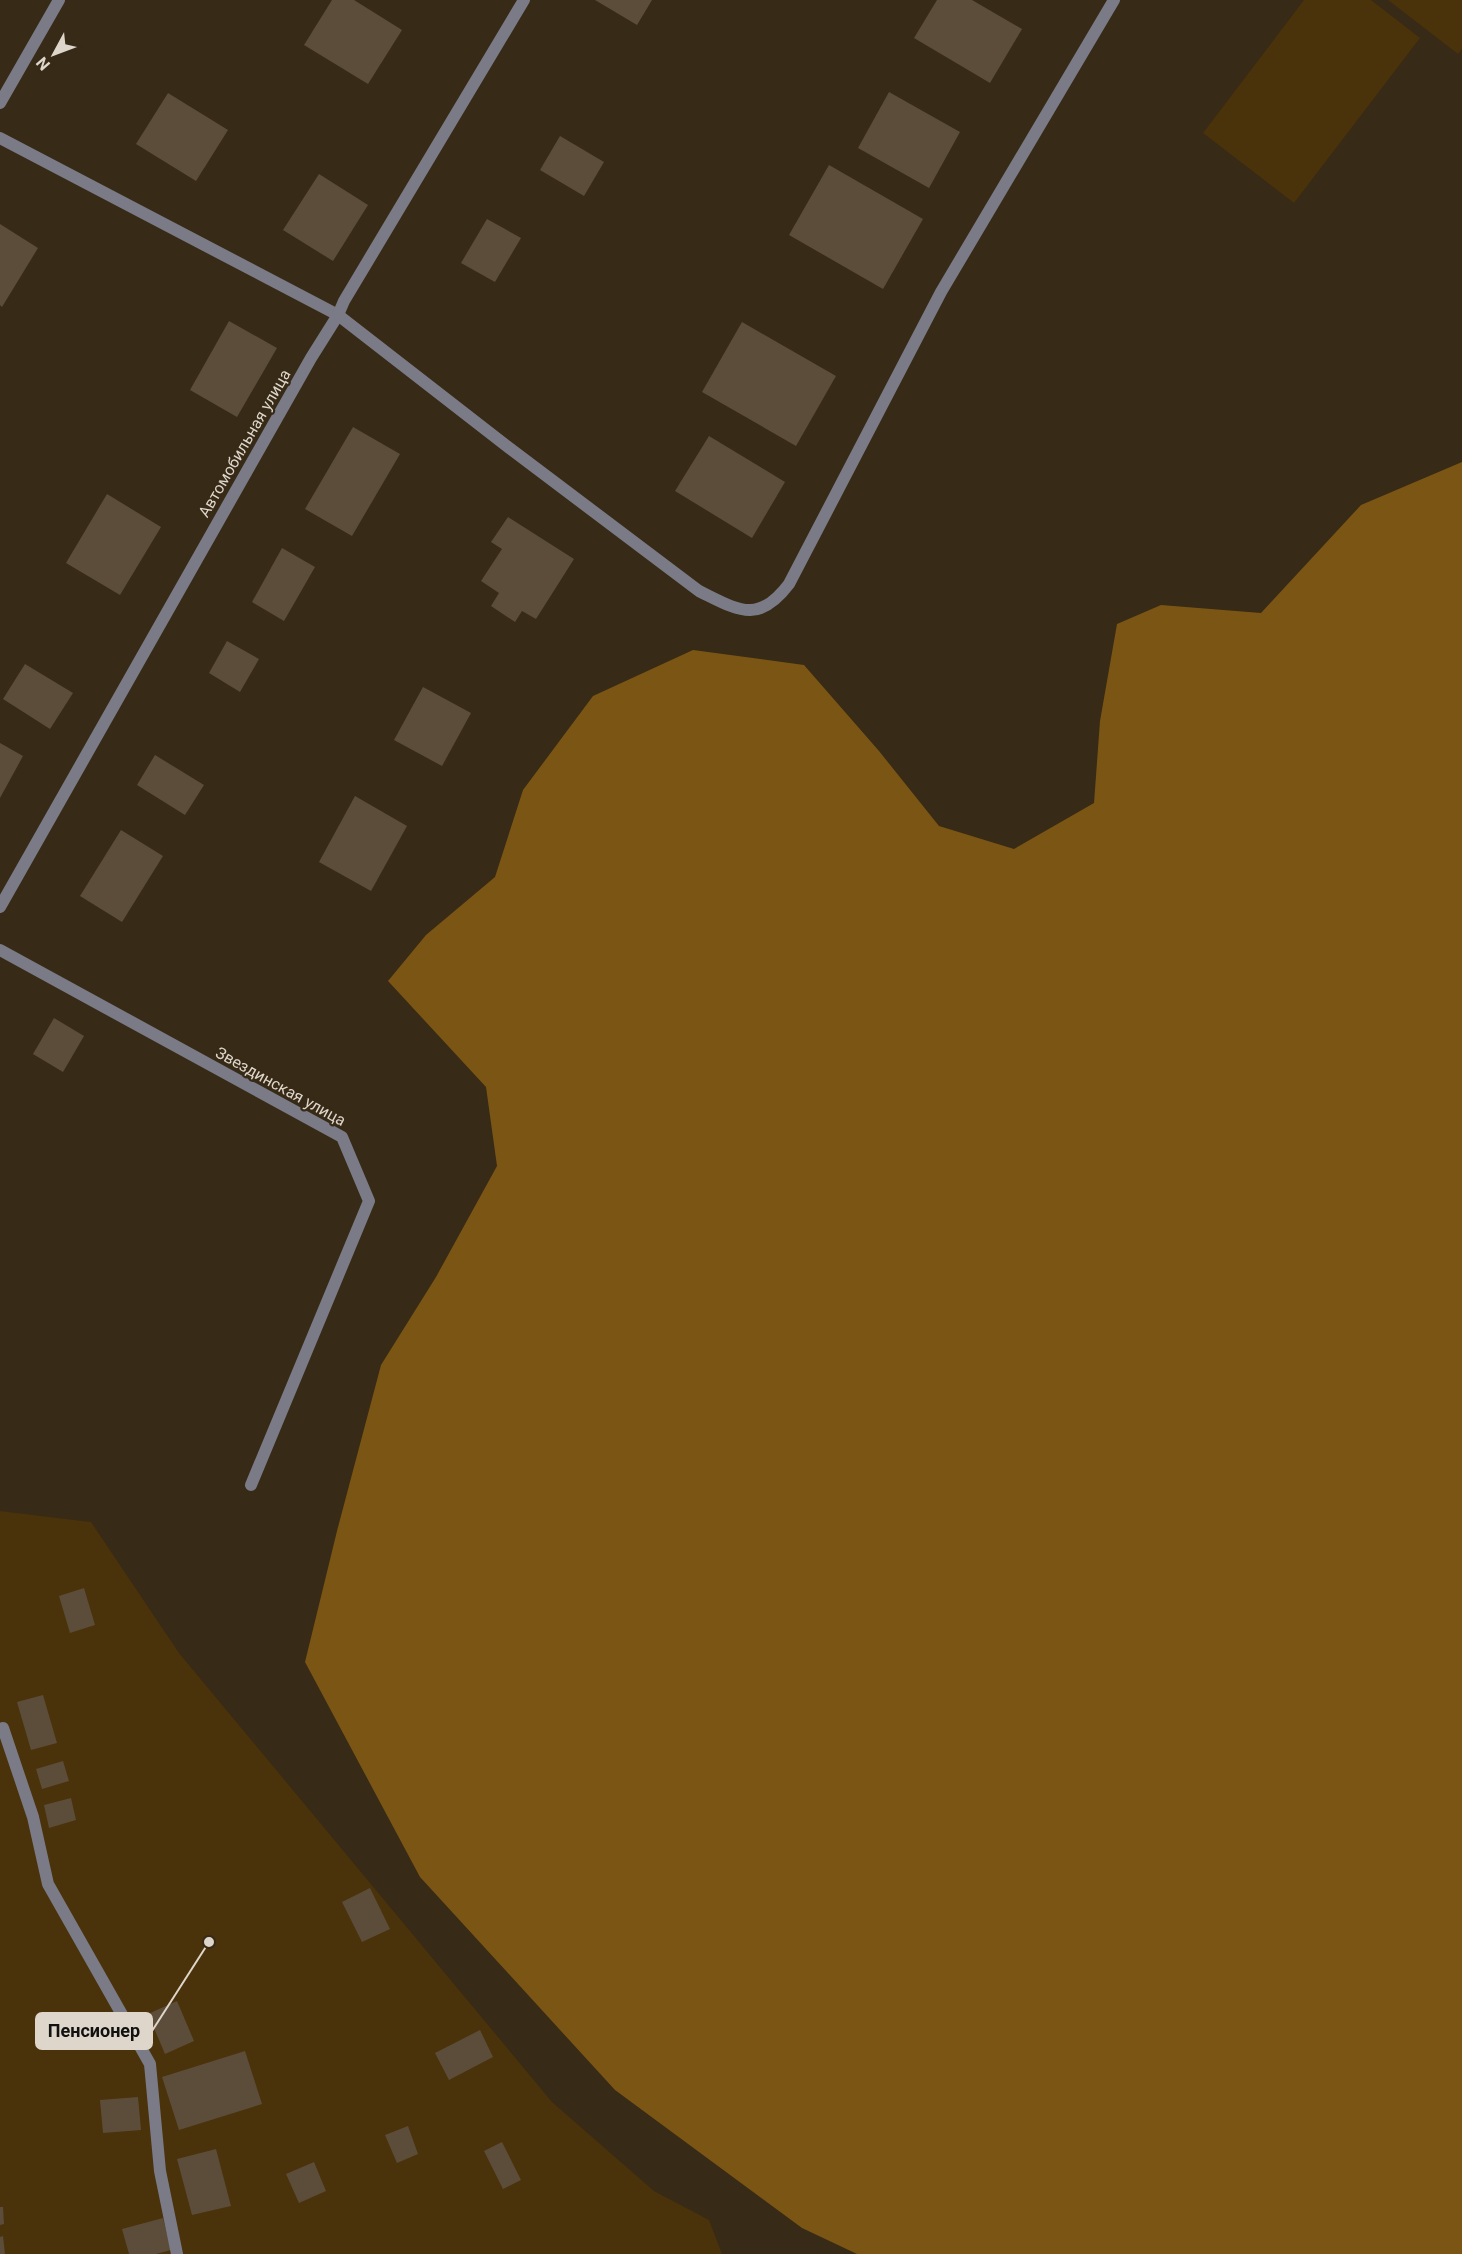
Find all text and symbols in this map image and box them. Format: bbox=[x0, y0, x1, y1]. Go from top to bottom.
north arrow bbox=[24, 24, 84, 84]
text: N bbox=[32, 53, 54, 74]
street label: Автомобильная улица bbox=[194, 366, 295, 521]
street label: Звездинская улица bbox=[212, 1043, 349, 1130]
callout: Пенсионер bbox=[36, 2013, 152, 2049]
text: Пенсионер bbox=[48, 2020, 140, 2041]

